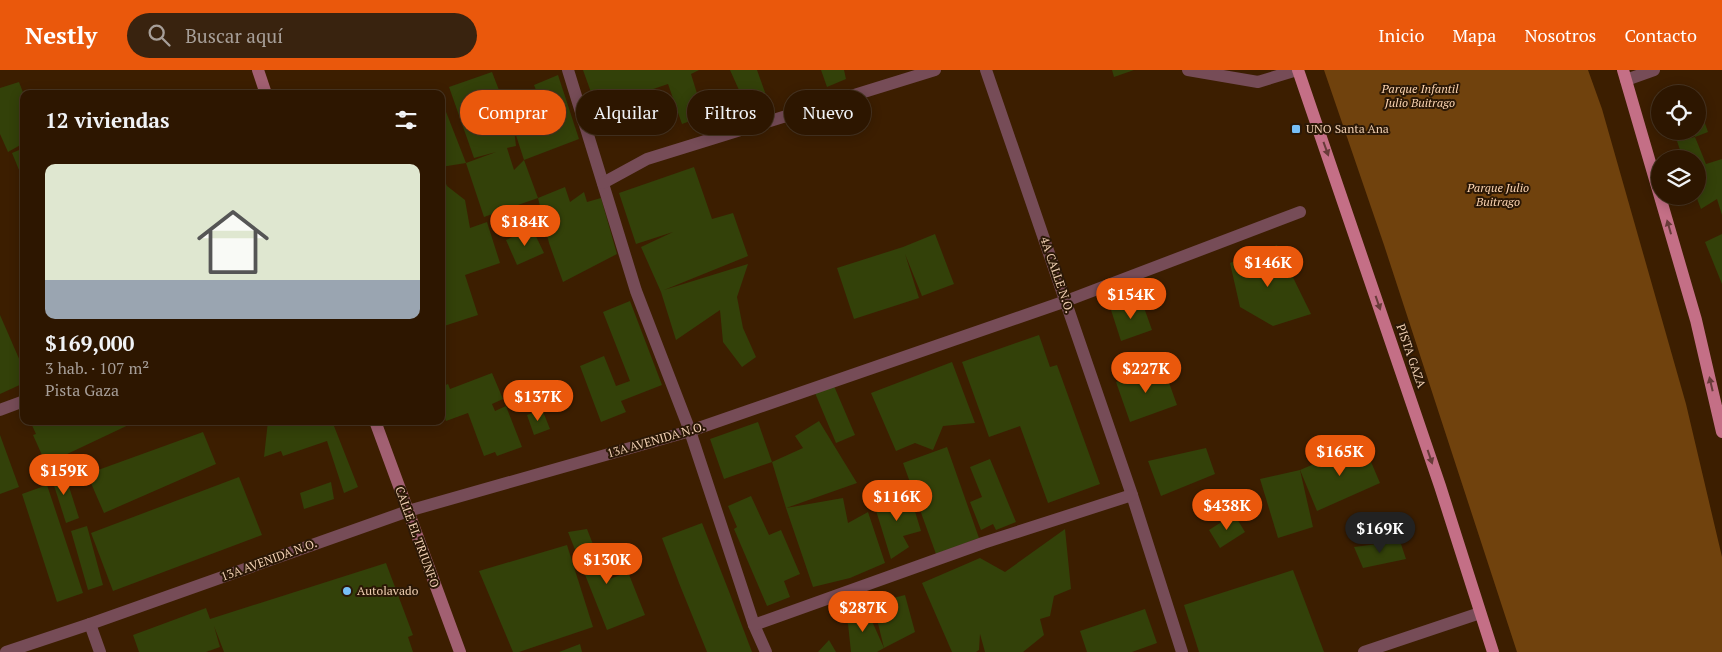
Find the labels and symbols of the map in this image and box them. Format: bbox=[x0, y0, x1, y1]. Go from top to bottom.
park label: Parque Infantil Julio Buitrago bbox=[1380, 81, 1459, 110]
place label: UNO Santa Ana bbox=[1306, 121, 1389, 136]
marker: UNO Santa Ana bbox=[1290, 123, 1302, 135]
one-way arrow bbox=[1322, 142, 1330, 157]
park label: Parque Julio Buitrago bbox=[1466, 180, 1529, 209]
pin: $184K bbox=[490, 204, 560, 247]
one-way arrow bbox=[1664, 220, 1672, 235]
street label: 4A CALLE N.O. bbox=[1037, 235, 1078, 315]
pin: $146K bbox=[1233, 246, 1303, 288]
pin: $154K bbox=[1096, 278, 1166, 320]
one-way arrow bbox=[1375, 296, 1383, 311]
street label: PISTA GAZA bbox=[1394, 322, 1430, 391]
pin: $227K bbox=[1111, 352, 1181, 394]
one-way arrow bbox=[1707, 377, 1715, 392]
pin: $137K bbox=[503, 380, 573, 422]
street label: 13A AVENIDA N.O. bbox=[605, 418, 707, 461]
pin: $165K bbox=[1305, 434, 1375, 477]
one-way arrow bbox=[1426, 450, 1434, 465]
pin: $159K bbox=[29, 454, 99, 496]
pin: $116K bbox=[862, 480, 932, 522]
street label: CALLE EL TRIUNFO bbox=[392, 484, 443, 590]
pin: $438K bbox=[1192, 488, 1262, 531]
pin: $169K bbox=[1345, 512, 1415, 554]
street label: 13A AVENIDA N.O. bbox=[219, 535, 319, 584]
pin: $130K bbox=[572, 542, 642, 585]
place label: Autolavado bbox=[357, 583, 419, 598]
marker: Autolavado bbox=[341, 585, 353, 597]
pin: $287K bbox=[828, 590, 898, 633]

